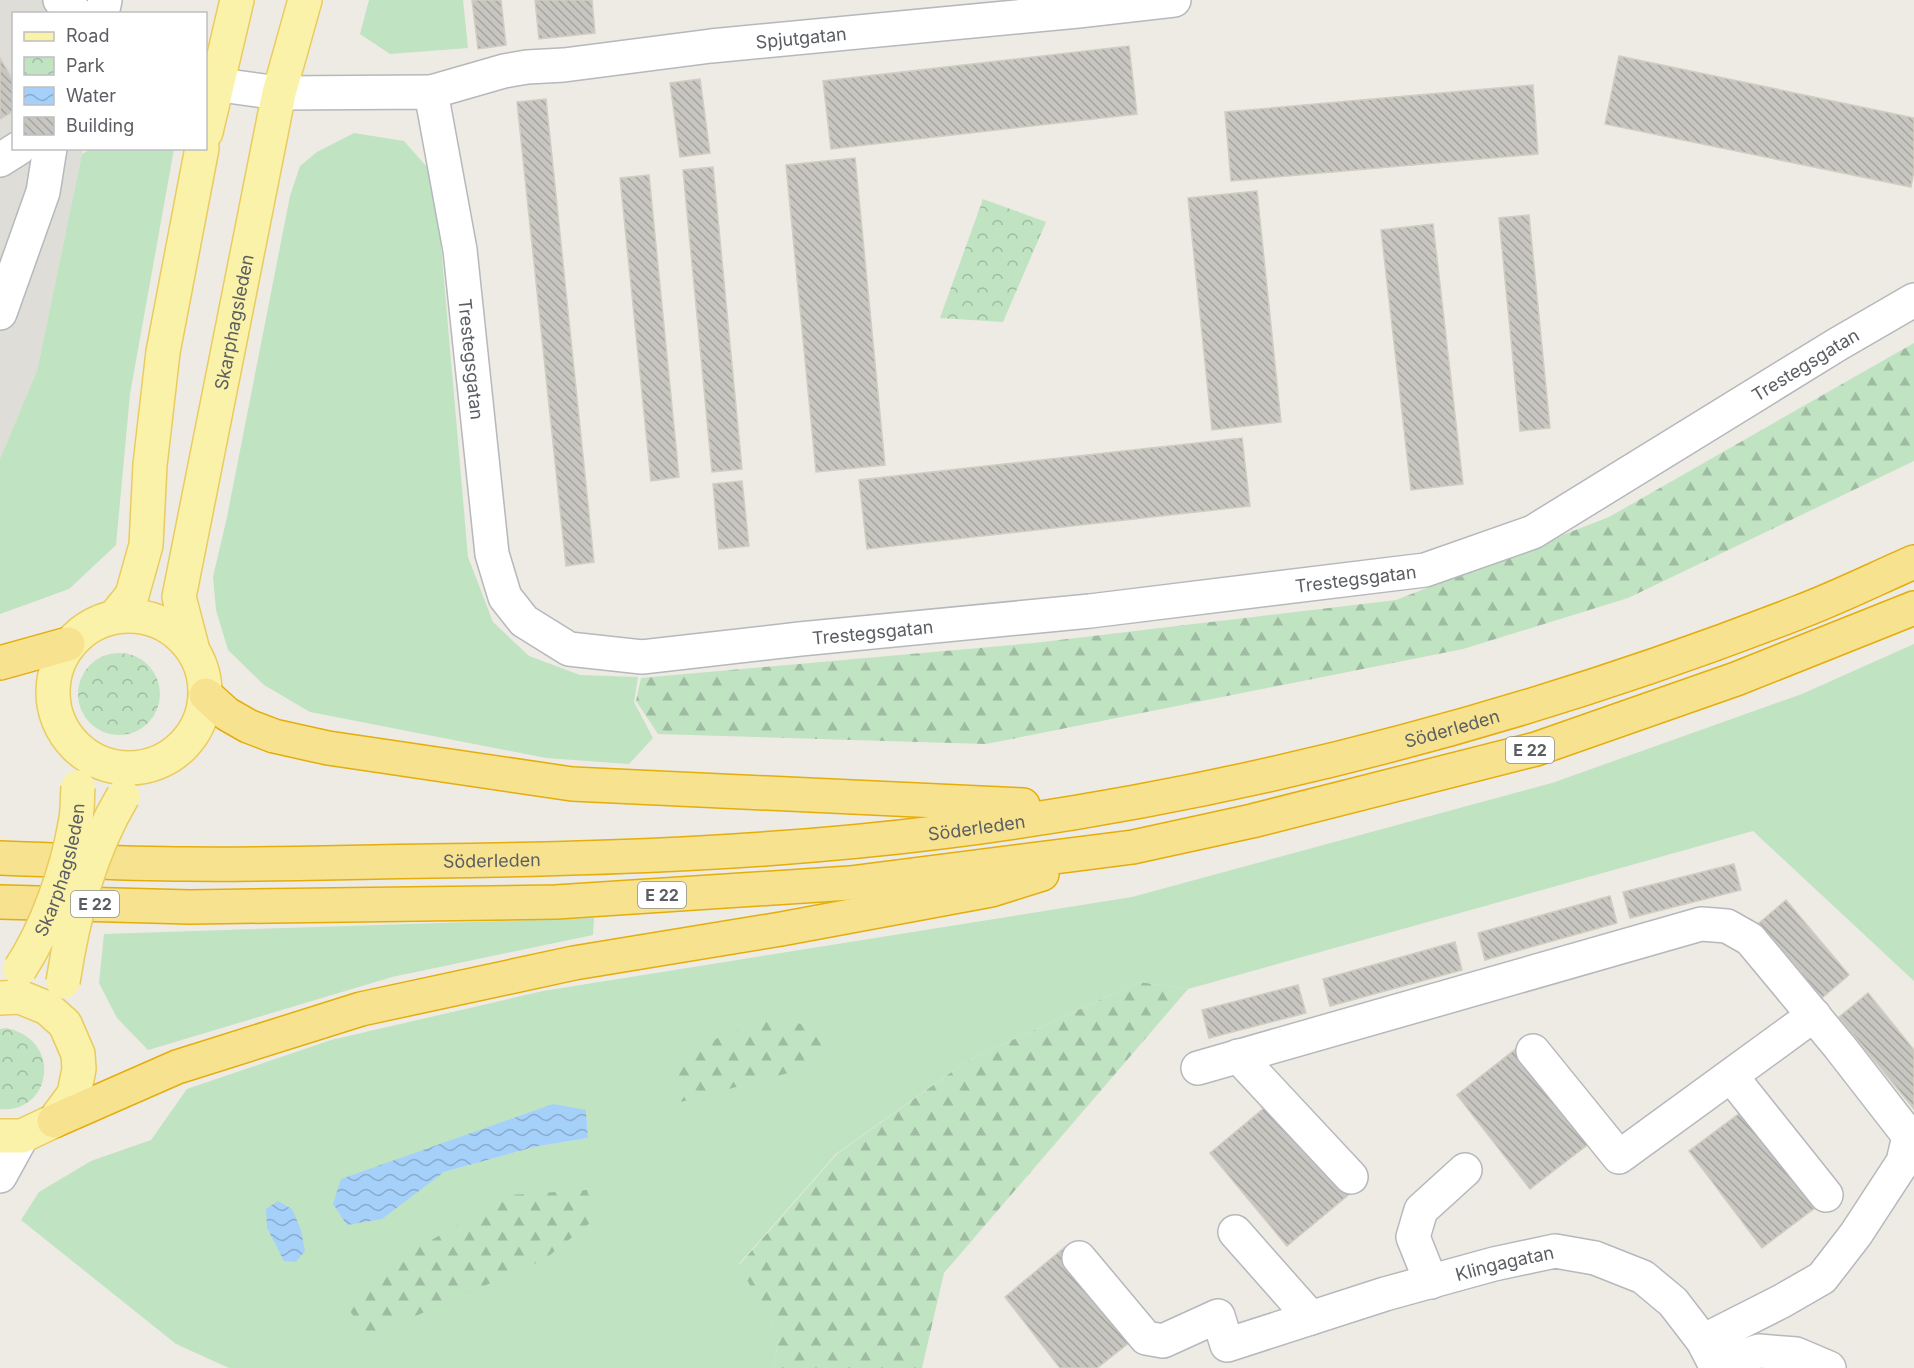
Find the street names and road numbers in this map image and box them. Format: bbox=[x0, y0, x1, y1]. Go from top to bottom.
street label: Spjutgatan bbox=[755, 23, 847, 52]
street label: Skarphagsleden bbox=[210, 252, 257, 392]
street label: Trestegsgatan bbox=[455, 297, 488, 421]
street label: Trestegsgatan bbox=[1748, 324, 1863, 405]
street label: Trestegsgatan bbox=[1294, 561, 1417, 596]
street label: Trestegsgatan bbox=[811, 616, 934, 648]
street label: Söderleden bbox=[1402, 705, 1502, 751]
road number: E 22 bbox=[1506, 737, 1554, 763]
street label: Skarphagsleden bbox=[30, 803, 88, 940]
street label: Söderleden bbox=[927, 810, 1027, 844]
street label: Söderleden bbox=[443, 849, 541, 871]
road number: E 22 bbox=[638, 882, 686, 908]
road number: E 22 bbox=[71, 891, 119, 917]
street label: Klingagatan bbox=[1453, 1241, 1556, 1285]

